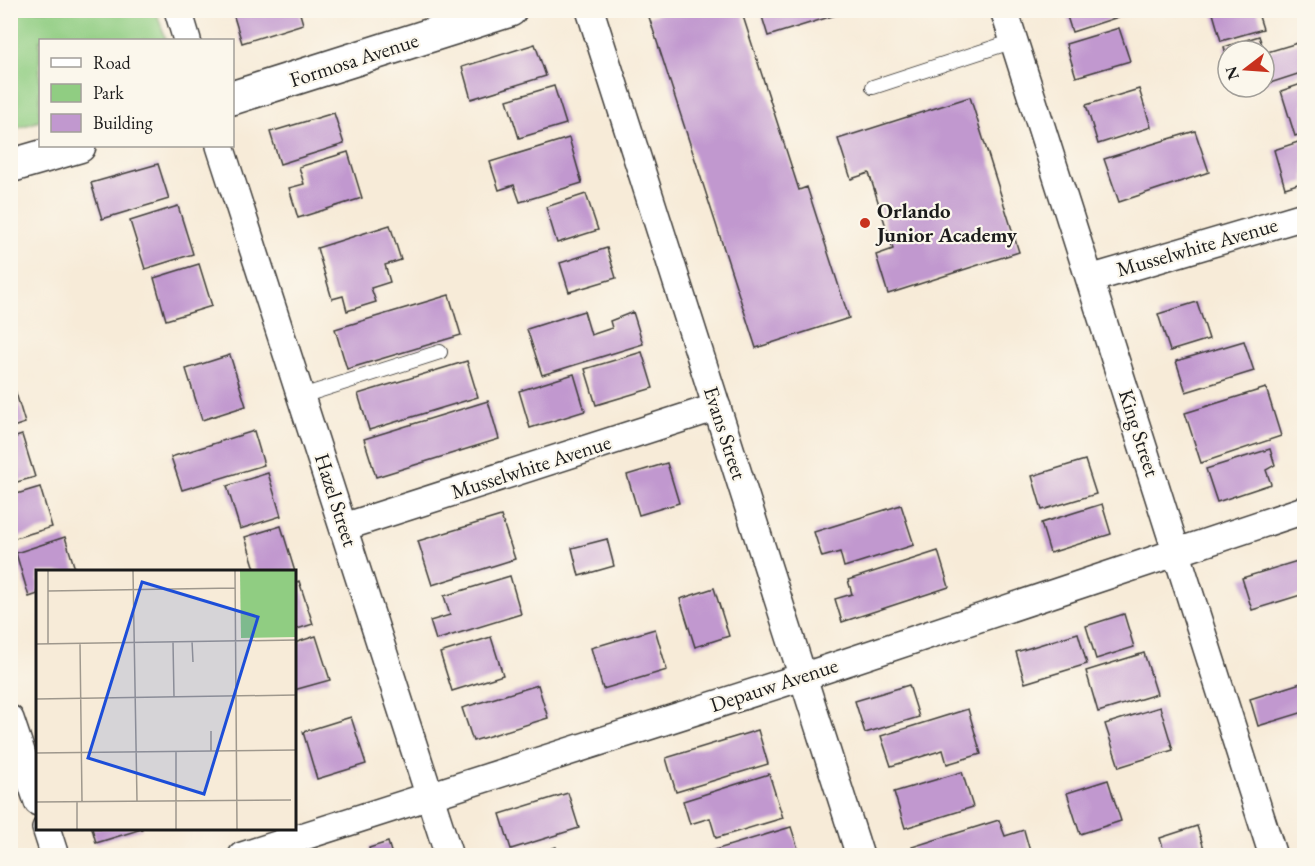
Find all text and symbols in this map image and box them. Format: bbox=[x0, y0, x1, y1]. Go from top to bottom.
street label: Formosa Avenue bbox=[286, 26, 422, 93]
legend bbox=[39, 39, 234, 147]
north arrow bbox=[1216, 39, 1276, 99]
text: Road bbox=[93, 51, 132, 74]
text: N bbox=[1220, 64, 1244, 83]
text: Park bbox=[93, 81, 124, 104]
text: Building bbox=[93, 111, 153, 134]
place label: Orlando Junior Academy bbox=[875, 197, 1018, 248]
street label: Musselwhite Avenue bbox=[1113, 211, 1281, 282]
marker: Orlando Junior Academy bbox=[858, 216, 872, 230]
street label: Evans Street bbox=[698, 383, 753, 483]
street label: King Street bbox=[1113, 386, 1166, 480]
street label: Musselwhite Avenue bbox=[448, 428, 614, 505]
street label: Hazel Street bbox=[309, 450, 364, 550]
inset map bbox=[36, 570, 296, 830]
street label: Depauw Avenue bbox=[707, 651, 841, 718]

